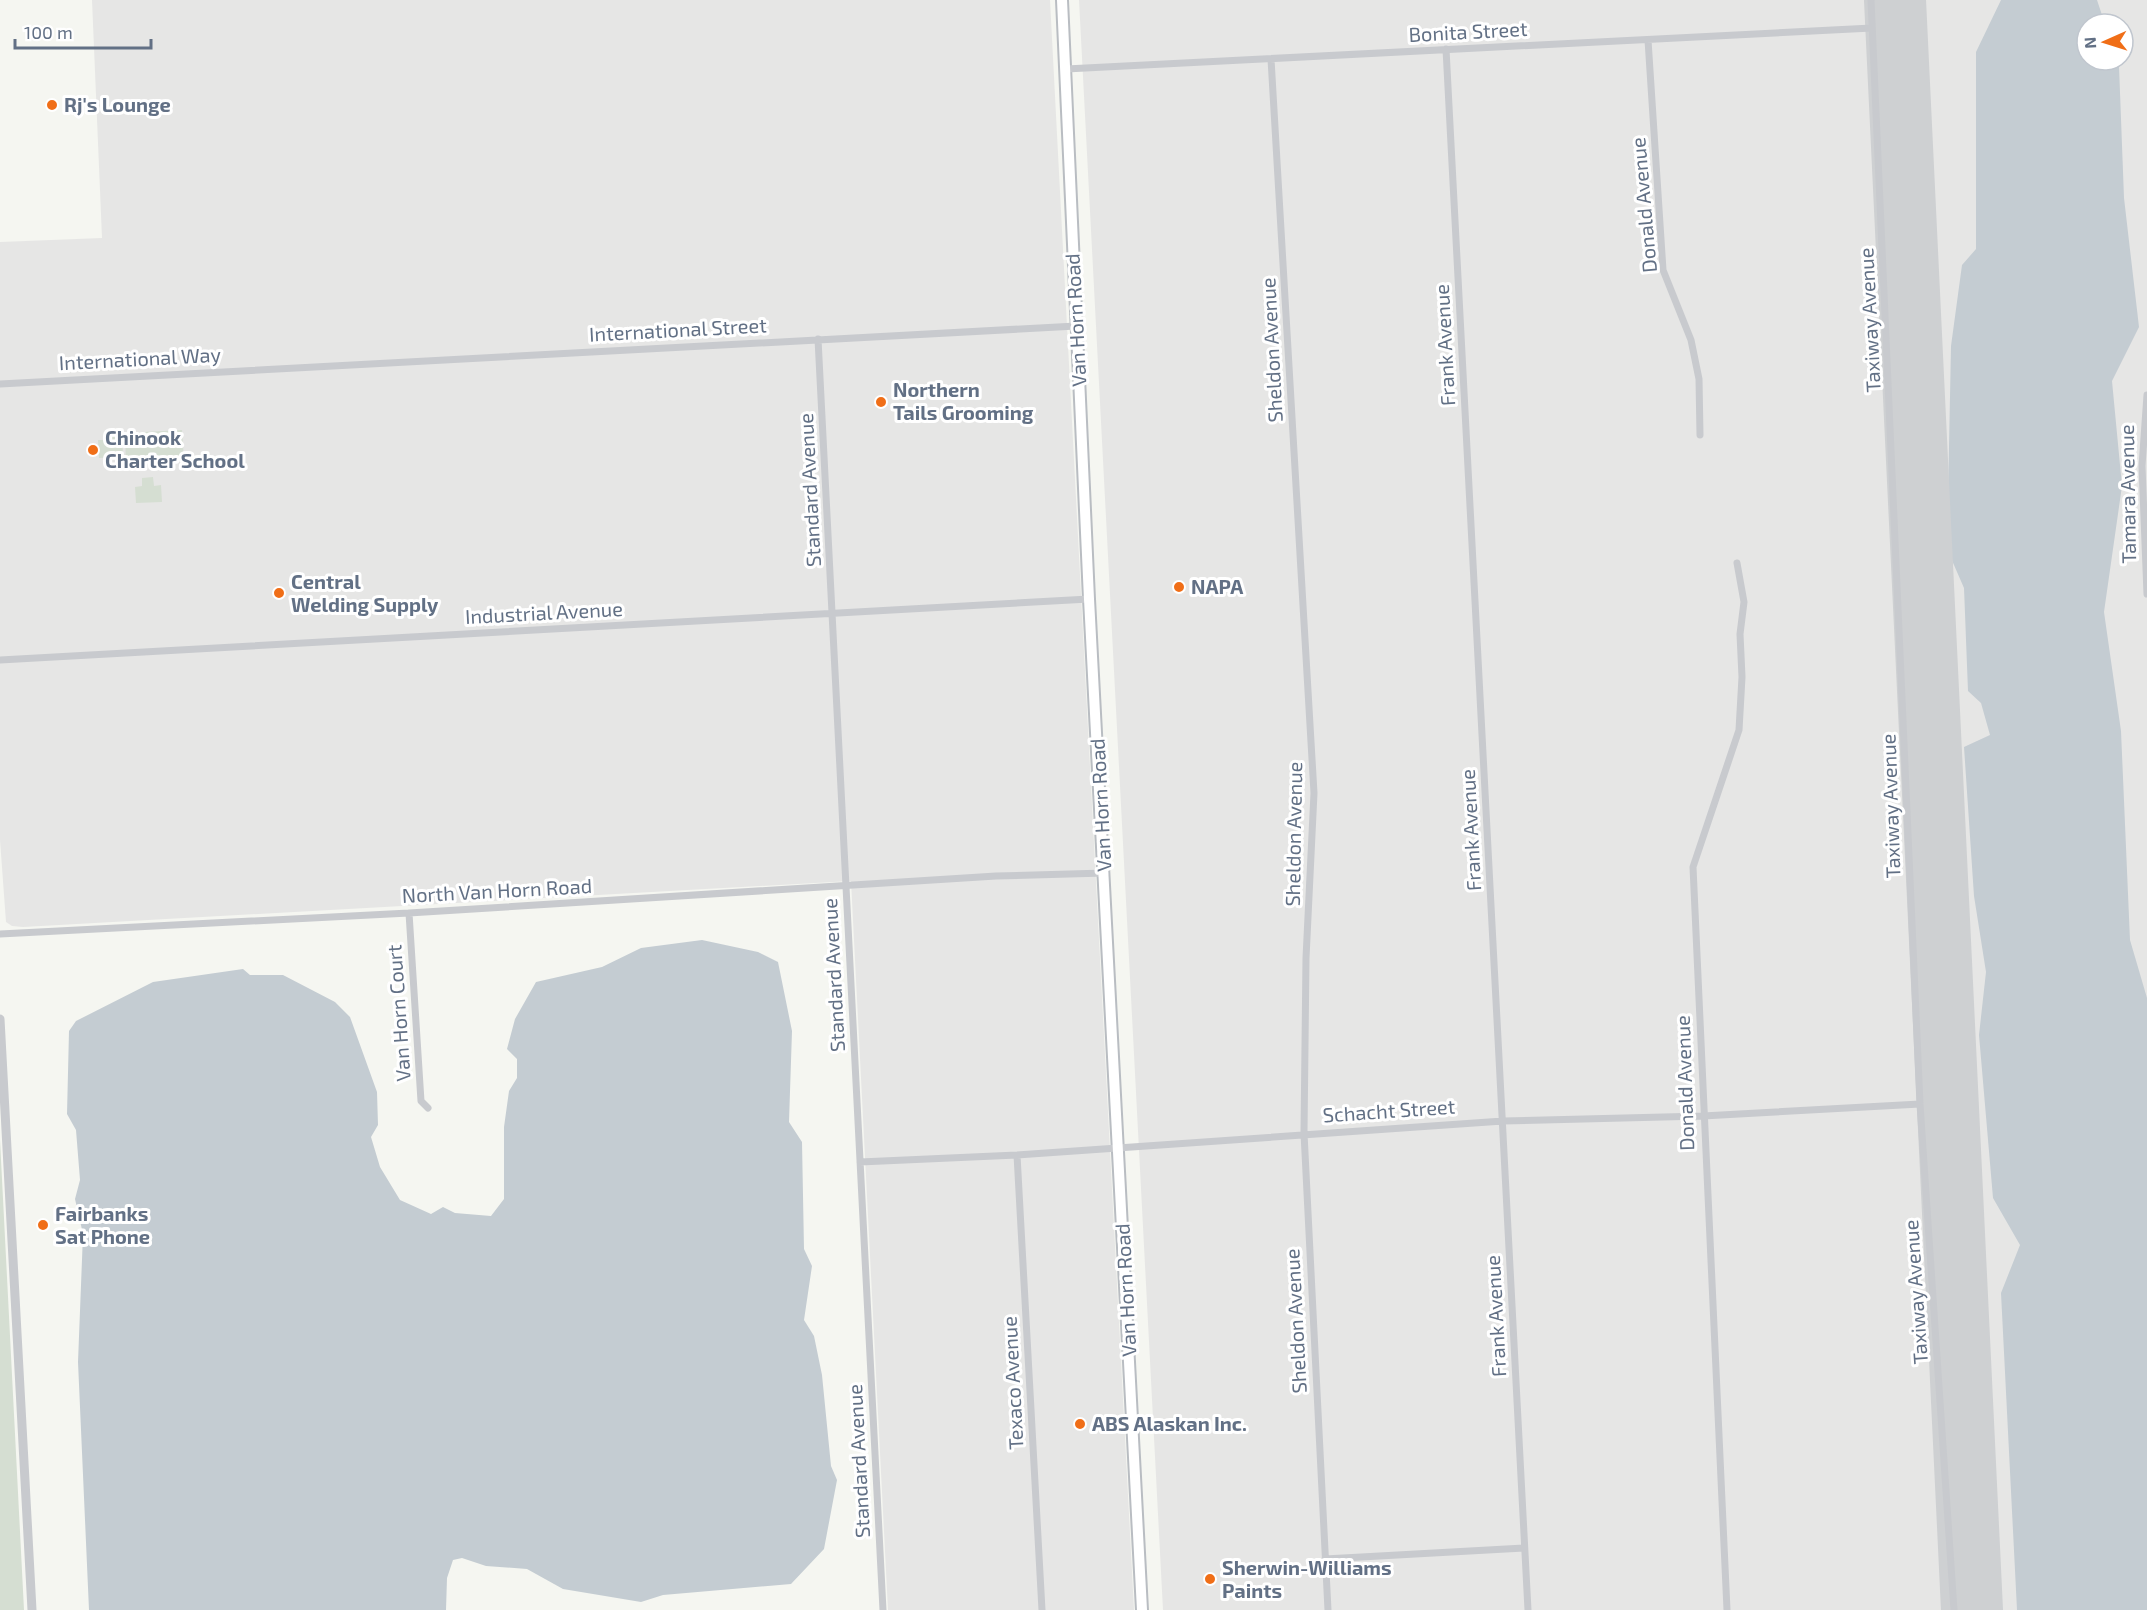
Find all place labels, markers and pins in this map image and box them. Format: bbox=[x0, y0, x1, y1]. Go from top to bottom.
place label: Rj's Lounge bbox=[64, 92, 171, 116]
marker: Rj's Lounge bbox=[45, 98, 59, 112]
place label: Northern Tails Grooming bbox=[893, 377, 1034, 424]
marker: Northern Tails Grooming bbox=[874, 395, 888, 409]
place label: Chinook Charter School bbox=[105, 425, 245, 472]
marker: Chinook Charter School bbox=[86, 443, 100, 457]
place label: Central Welding Supply bbox=[291, 569, 439, 617]
place label: NAPA bbox=[1191, 574, 1244, 598]
marker: NAPA bbox=[1172, 580, 1186, 594]
marker: Central Welding Supply bbox=[272, 586, 286, 600]
place label: Fairbanks Sat Phone bbox=[55, 1201, 150, 1248]
marker: Fairbanks Sat Phone bbox=[36, 1218, 50, 1232]
place label: ABS Alaskan Inc. bbox=[1092, 1411, 1247, 1435]
marker: ABS Alaskan Inc. bbox=[1073, 1417, 1087, 1431]
place label: Sherwin-Williams Paints bbox=[1222, 1555, 1392, 1602]
marker: Sherwin-Williams Paints bbox=[1203, 1572, 1217, 1586]

